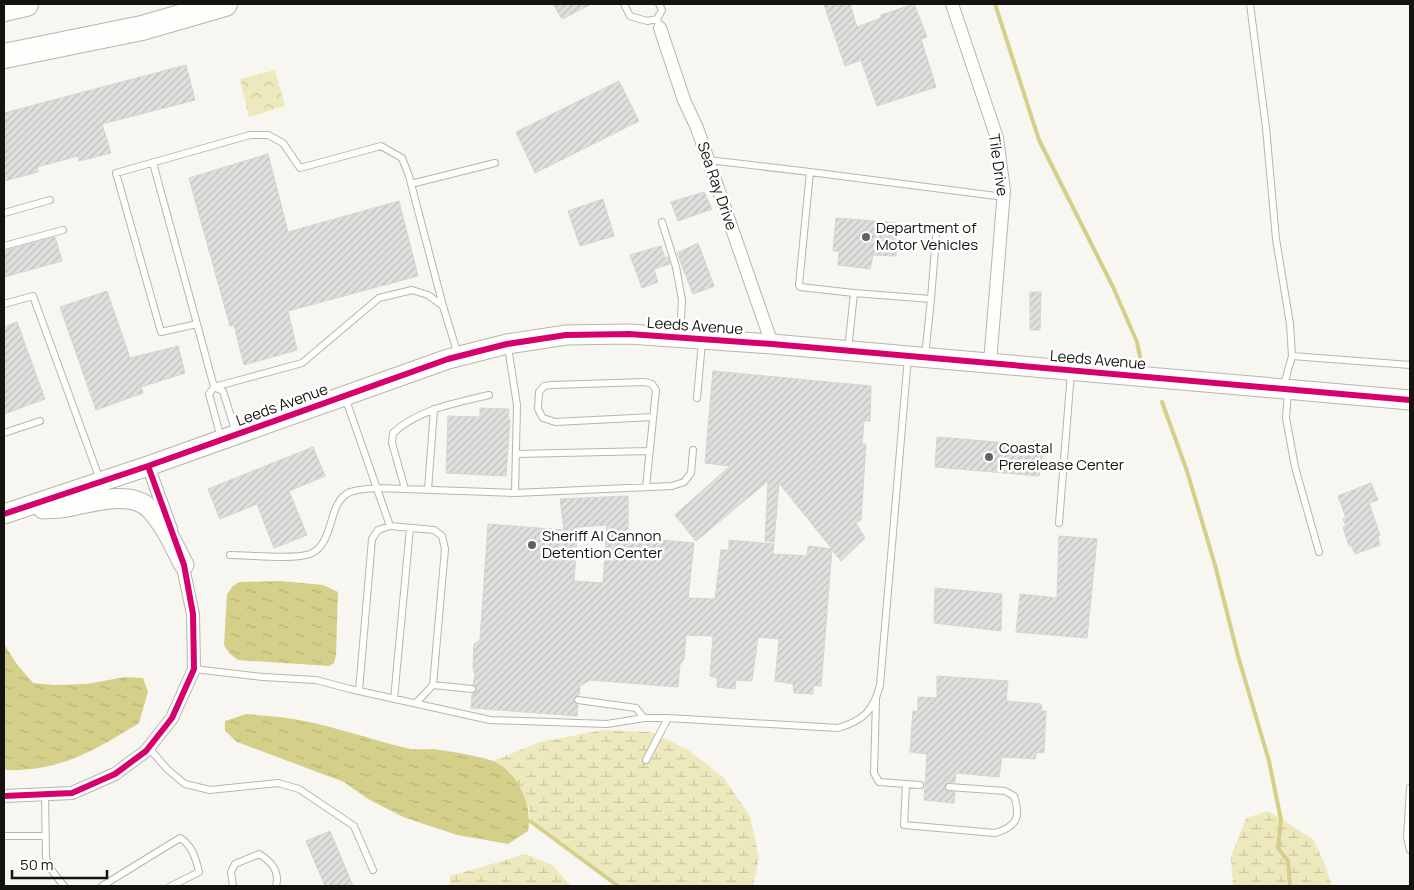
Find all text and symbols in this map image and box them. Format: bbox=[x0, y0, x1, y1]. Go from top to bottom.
street label: Tile Drive bbox=[984, 132, 1013, 198]
street label: Sea Ray Drive bbox=[692, 139, 743, 233]
place label: Department of Motor Vehicles bbox=[876, 217, 978, 255]
marker: Department of Motor Vehicles bbox=[860, 231, 872, 243]
street label: Leeds Avenue bbox=[646, 312, 744, 339]
street label: Leeds Avenue bbox=[1049, 345, 1147, 374]
street label: Leeds Avenue bbox=[233, 378, 331, 431]
place label: Coastal Prerelease Center bbox=[999, 437, 1125, 475]
marker: Coastal Prerelease Center bbox=[983, 451, 995, 463]
place label: Sheriff Al Cannon Detention Center bbox=[542, 525, 663, 563]
marker: Sheriff Al Cannon Detention Center bbox=[526, 539, 538, 551]
scale bar bbox=[12, 848, 108, 880]
text: 50 m bbox=[20, 854, 54, 875]

